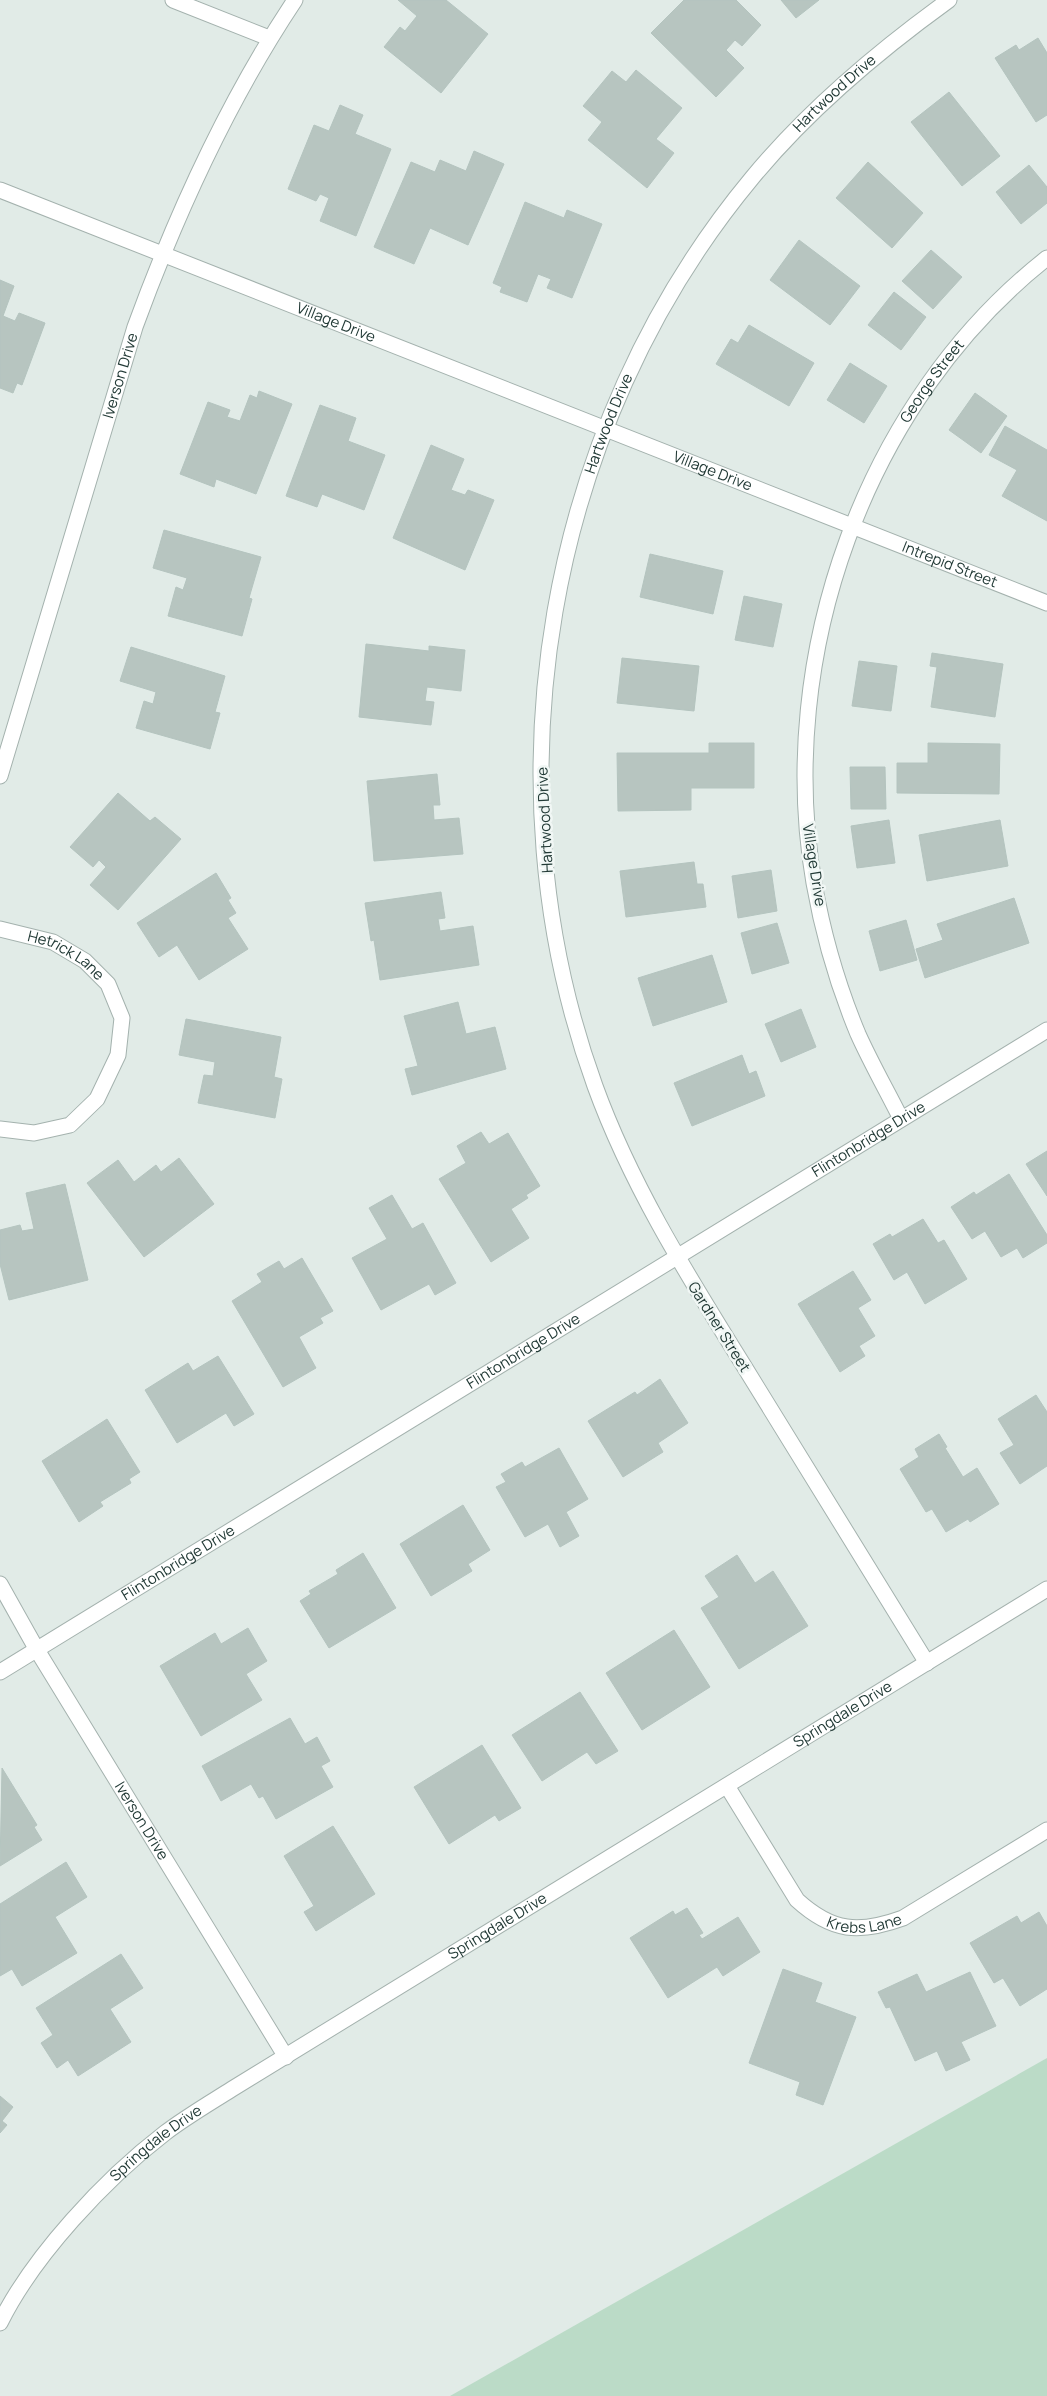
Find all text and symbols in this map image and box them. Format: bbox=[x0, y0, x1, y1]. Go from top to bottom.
street label: Hartwood Drive bbox=[788, 49, 880, 137]
street label: Village Drive bbox=[293, 297, 379, 347]
street label: Iverson Drive bbox=[97, 330, 143, 421]
street label: George Street bbox=[895, 335, 969, 427]
street label: Hartwood Drive bbox=[579, 370, 638, 476]
street label: Village Drive bbox=[670, 446, 756, 496]
street label: Intrepid Street bbox=[899, 536, 1001, 592]
street label: Hartwood Drive bbox=[531, 766, 558, 873]
street label: Village Drive bbox=[798, 822, 831, 908]
street label: Hetrick Lane bbox=[26, 925, 110, 985]
street label: Flintonbridge Drive bbox=[808, 1096, 929, 1182]
street label: Gardner Street bbox=[683, 1277, 756, 1376]
street label: Flintonbridge Drive bbox=[462, 1308, 584, 1393]
street label: Flintonbridge Drive bbox=[117, 1519, 239, 1605]
street label: Springdale Drive bbox=[789, 1675, 896, 1752]
street label: Iverson Drive bbox=[110, 1777, 174, 1864]
street label: Springdale Drive bbox=[444, 1887, 551, 1964]
street label: Krebs Lane bbox=[824, 1908, 905, 1938]
street label: Springdale Drive bbox=[105, 2099, 206, 2186]

